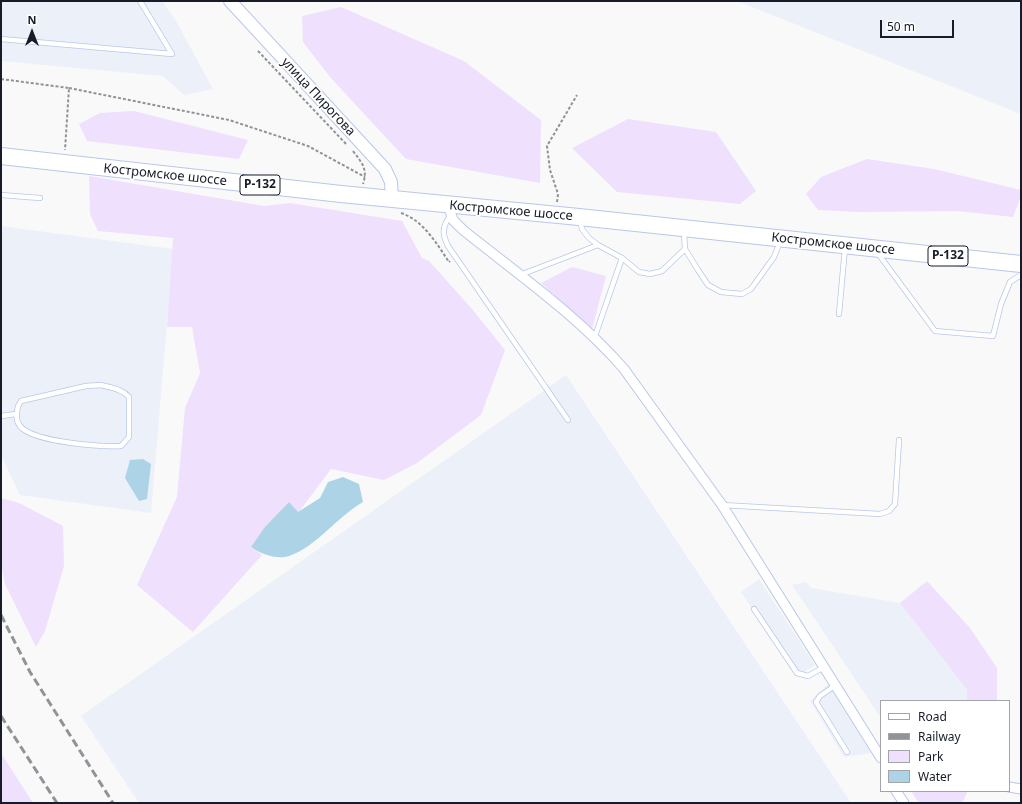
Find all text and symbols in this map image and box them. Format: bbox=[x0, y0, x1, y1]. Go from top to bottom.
north arrow bbox=[12, 12, 52, 52]
text: N bbox=[28, 12, 36, 27]
scale bar bbox=[882, 12, 956, 38]
text: 50 m bbox=[887, 18, 915, 35]
street label: улица Пирогова bbox=[278, 55, 358, 139]
street label: Костромское шоссе bbox=[103, 161, 227, 189]
road number: Р-132 bbox=[240, 175, 280, 195]
street label: Костромское шоссе bbox=[449, 198, 573, 224]
street label: Костромское шоссе bbox=[771, 230, 895, 258]
road number: Р-132 bbox=[928, 246, 968, 266]
legend bbox=[880, 700, 1010, 792]
text: Road bbox=[918, 708, 947, 725]
text: Railway bbox=[918, 728, 961, 745]
text: Park bbox=[918, 748, 943, 765]
text: Water bbox=[918, 768, 952, 785]

